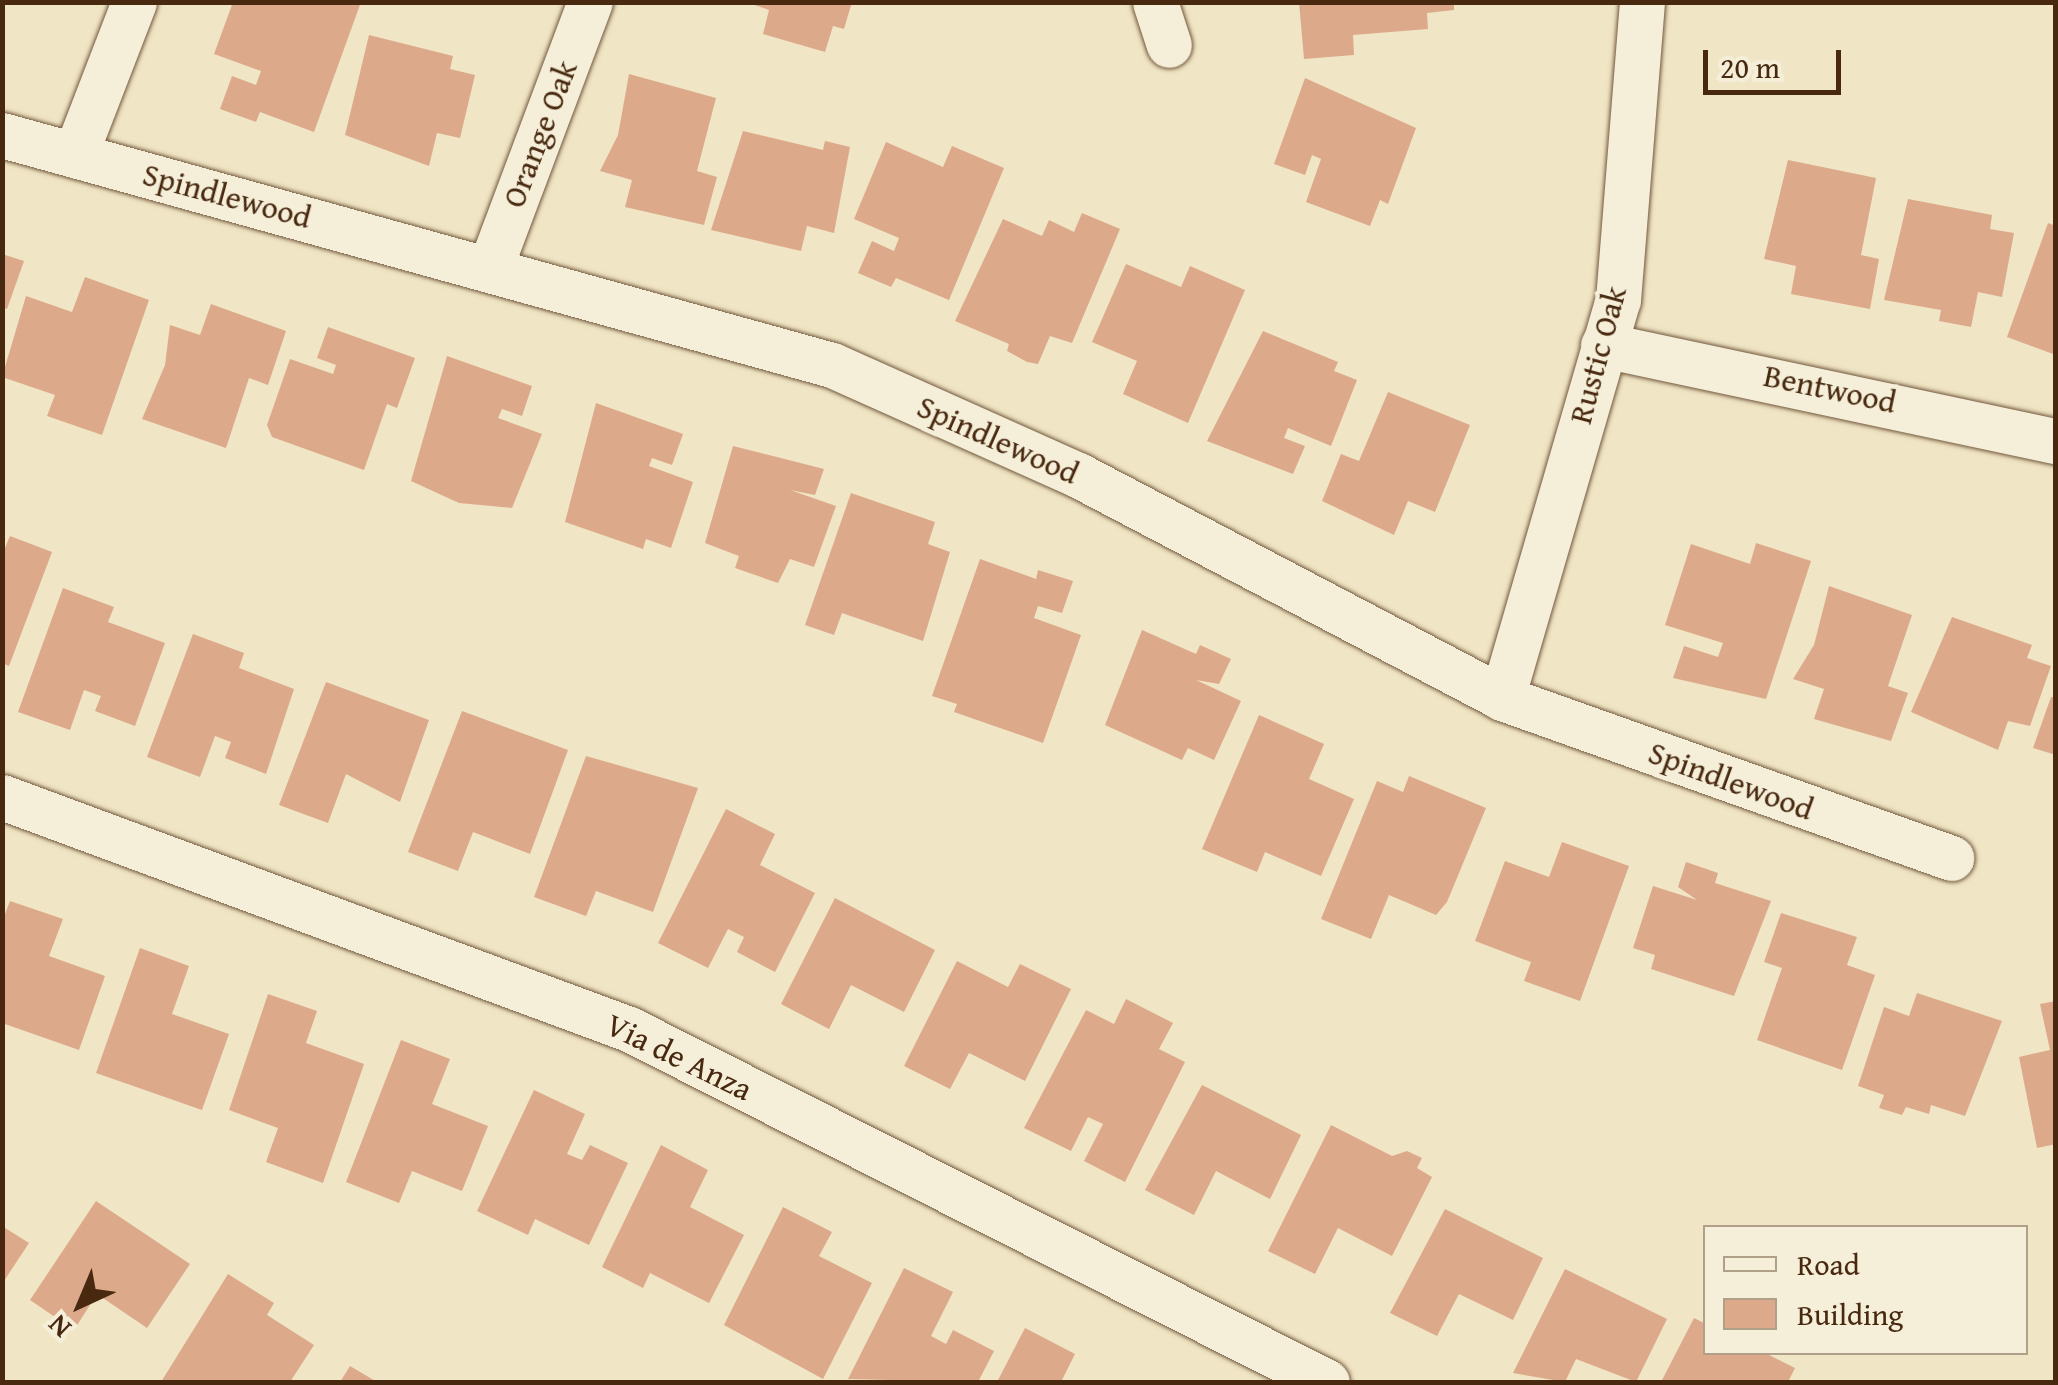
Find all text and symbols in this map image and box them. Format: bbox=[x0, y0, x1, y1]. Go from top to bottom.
scale bar bbox=[1708, 30, 1846, 92]
text: 20 m bbox=[1720, 45, 1780, 89]
street label: Orange Oak bbox=[494, 55, 586, 213]
street label: Spindlewood bbox=[139, 155, 315, 237]
street label: Rustic Oak bbox=[1561, 282, 1635, 428]
street label: Bentwood bbox=[1760, 356, 1900, 422]
street label: Spindlewood bbox=[911, 387, 1085, 493]
street label: Spindlewood bbox=[1643, 733, 1819, 829]
street label: Via de Anza bbox=[600, 1005, 758, 1109]
legend bbox=[1703, 1225, 2028, 1355]
text: Road bbox=[1797, 1242, 1860, 1286]
north arrow bbox=[30, 1255, 130, 1355]
text: Building bbox=[1797, 1292, 1903, 1336]
text: N bbox=[38, 1306, 80, 1348]

